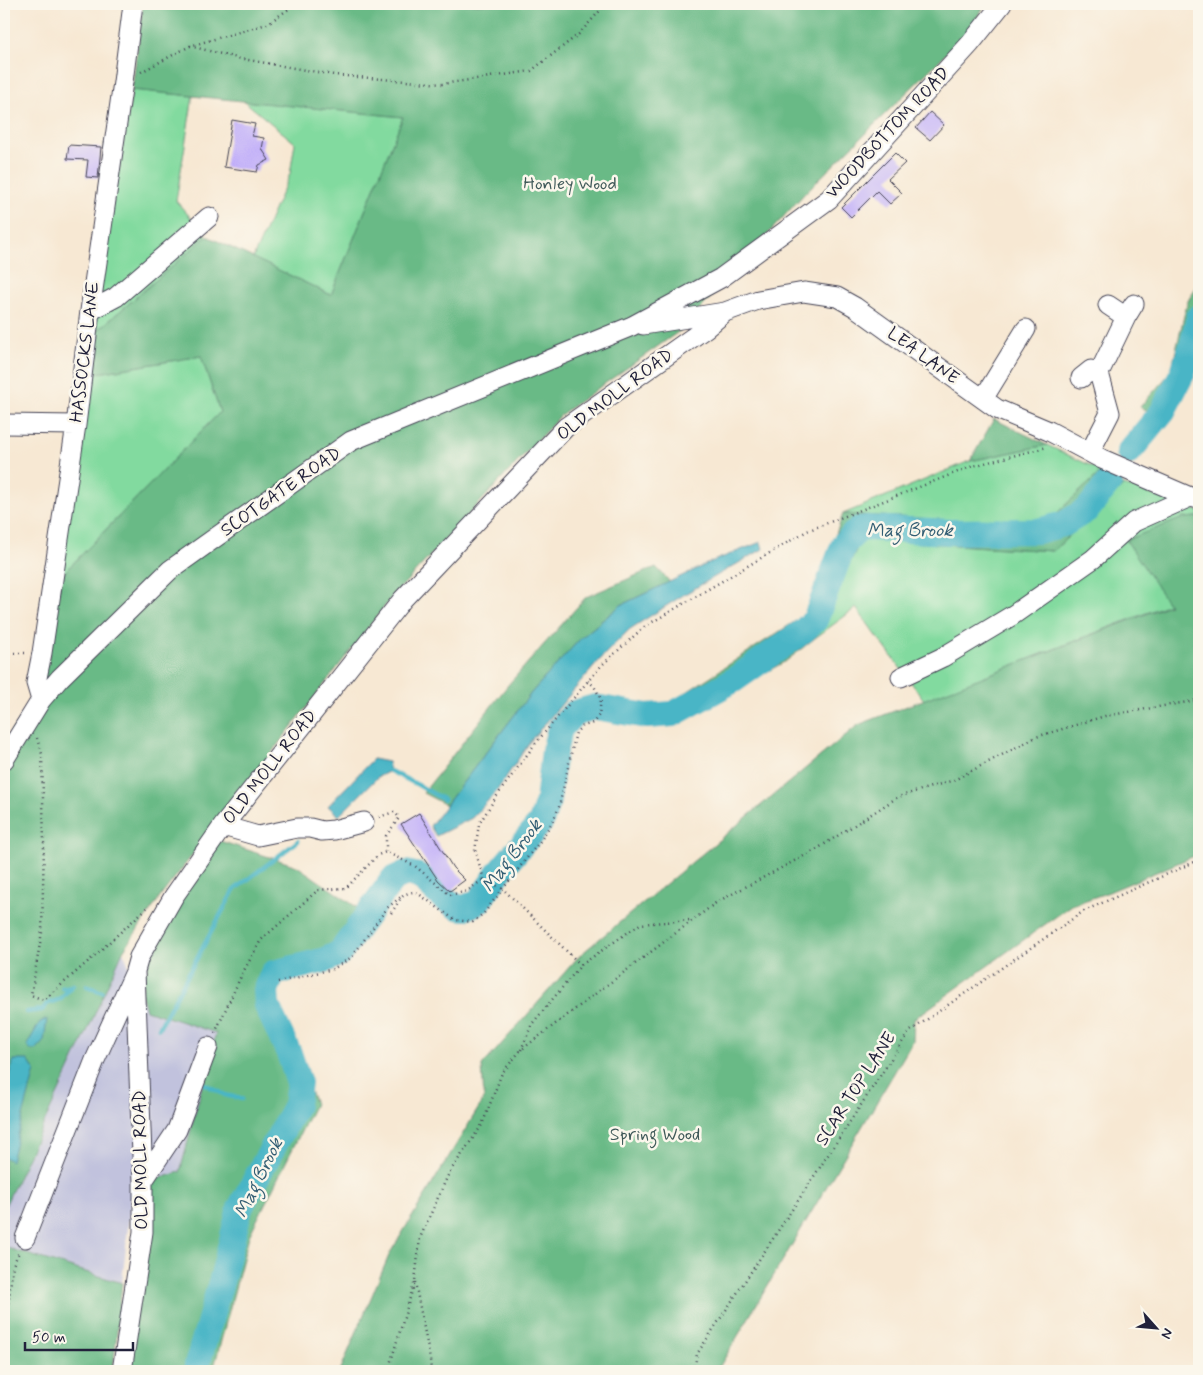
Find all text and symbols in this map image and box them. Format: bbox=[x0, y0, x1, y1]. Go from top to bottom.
street label: WOODBOTTOM ROAD bbox=[821, 62, 955, 204]
park label: Honley Wood bbox=[523, 172, 617, 196]
street label: HASSOCKS LANE bbox=[64, 280, 106, 424]
street label: LEA LANE bbox=[882, 322, 964, 390]
street label: OLD MOLL ROAD bbox=[552, 343, 678, 447]
street label: SCOTGATE ROAD bbox=[216, 442, 346, 542]
water label: Mag Brook bbox=[867, 518, 954, 545]
street label: OLD MOLL ROAD bbox=[217, 704, 323, 830]
water label: Mag Brook bbox=[476, 813, 550, 899]
street label: SCAR TOP LANE bbox=[810, 1028, 902, 1150]
street label: OLD MOLL ROAD bbox=[128, 1090, 154, 1230]
park label: Spring Wood bbox=[610, 1123, 700, 1149]
water label: Mag Brook bbox=[229, 1133, 291, 1223]
north arrow bbox=[1130, 1302, 1180, 1352]
scale bar bbox=[25, 1320, 132, 1352]
text: N bbox=[1157, 1325, 1177, 1342]
text: 50 m bbox=[32, 1328, 66, 1348]

